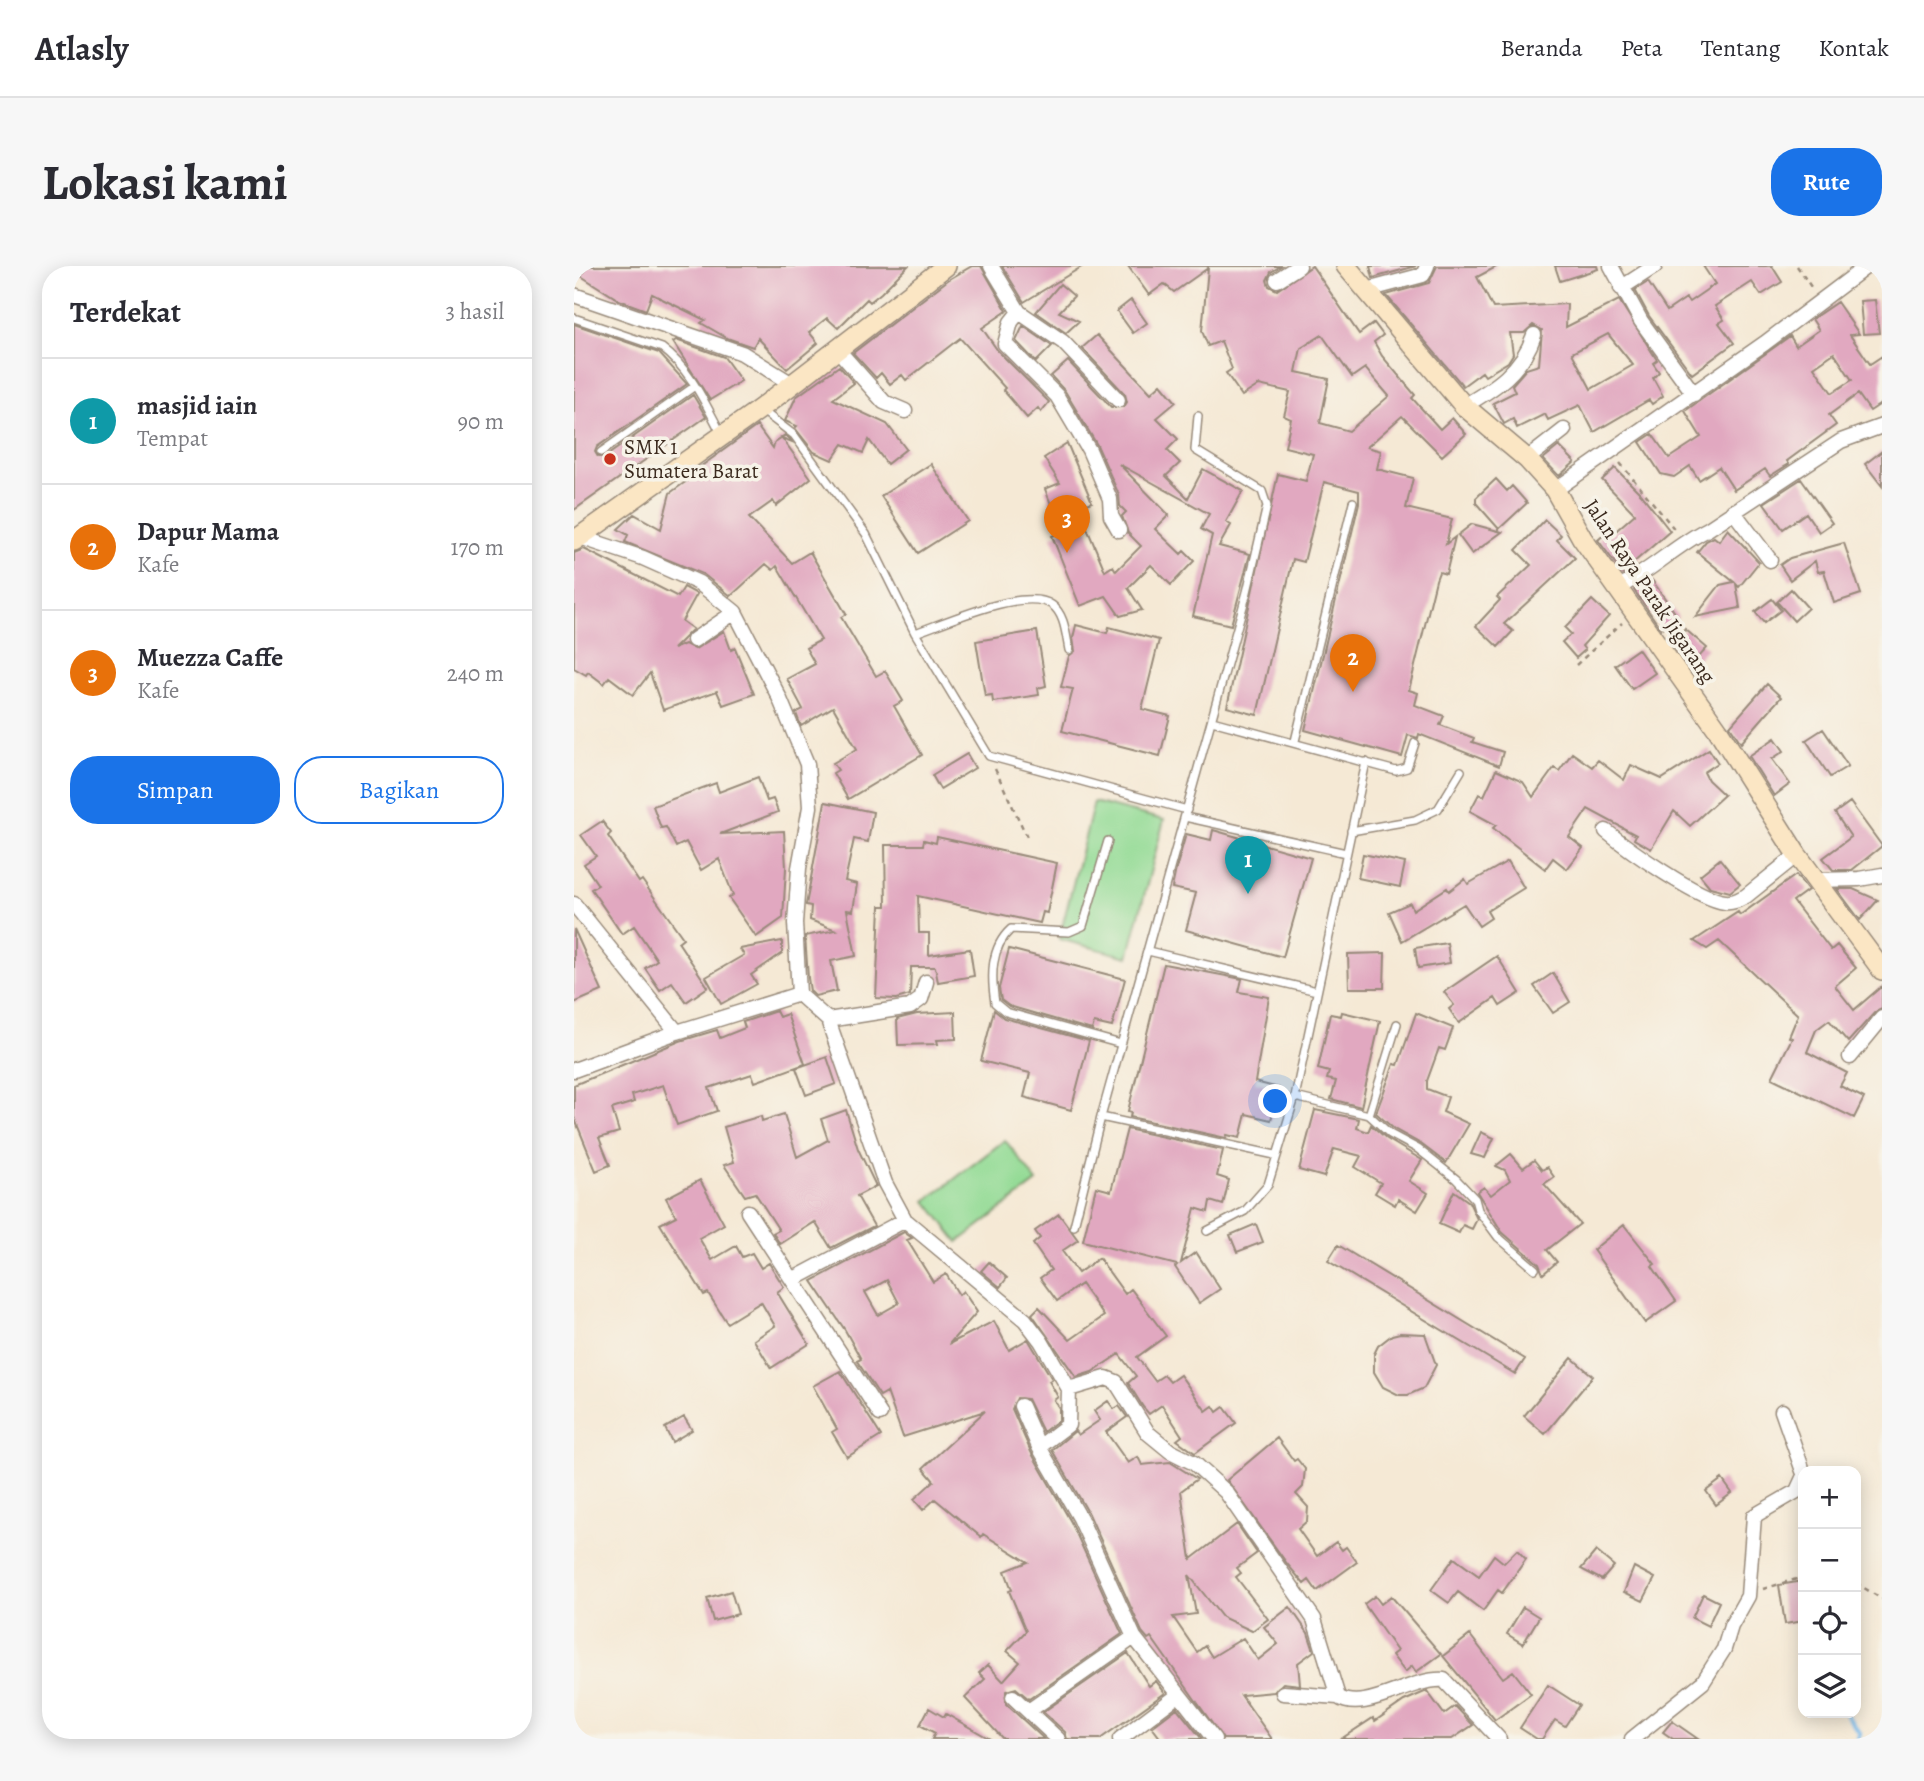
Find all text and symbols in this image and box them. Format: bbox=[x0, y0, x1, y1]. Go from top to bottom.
text: Atlasly bbox=[35, 26, 129, 71]
text: Beranda bbox=[1500, 32, 1583, 64]
text: Peta bbox=[1621, 32, 1663, 64]
text: Tentang bbox=[1701, 32, 1781, 64]
text: Kontak bbox=[1819, 32, 1889, 64]
button: Rute bbox=[1771, 148, 1882, 216]
text: Lokasi kami bbox=[42, 149, 288, 216]
text: Terdekat bbox=[70, 292, 181, 332]
text: 3 hasil bbox=[446, 296, 504, 327]
text: masjid iain bbox=[137, 388, 257, 423]
text: 1 bbox=[89, 406, 97, 437]
text: 90 m bbox=[458, 406, 504, 437]
text: Tempat bbox=[137, 423, 208, 454]
place label: SMK 1 Sumatera Barat bbox=[624, 433, 759, 485]
marker: SMK 1 Sumatera Barat bbox=[602, 451, 618, 467]
street label: Jalan Raya Parak Jigarang bbox=[1578, 493, 1722, 689]
pin: 3 bbox=[1044, 495, 1090, 553]
text: Dapur Mama bbox=[137, 514, 279, 549]
text: 2 bbox=[87, 532, 99, 563]
text: 170 m bbox=[451, 532, 504, 563]
text: Kafe bbox=[137, 549, 179, 580]
pin: 2 bbox=[1330, 634, 1376, 692]
text: Muezza Caffe bbox=[137, 640, 283, 675]
text: 3 bbox=[88, 658, 98, 689]
text: 240 m bbox=[447, 658, 504, 689]
text: Kafe bbox=[137, 675, 179, 706]
button: Simpan bbox=[70, 756, 280, 824]
button: Bagikan bbox=[294, 756, 504, 824]
pin: 1 bbox=[1225, 836, 1271, 894]
your location bbox=[1258, 1084, 1292, 1118]
map controls bbox=[1798, 1466, 1861, 1718]
button: + bbox=[1798, 1466, 1861, 1529]
button: − bbox=[1798, 1529, 1861, 1592]
button: locate bbox=[1798, 1592, 1861, 1655]
button: layers bbox=[1798, 1655, 1861, 1718]

